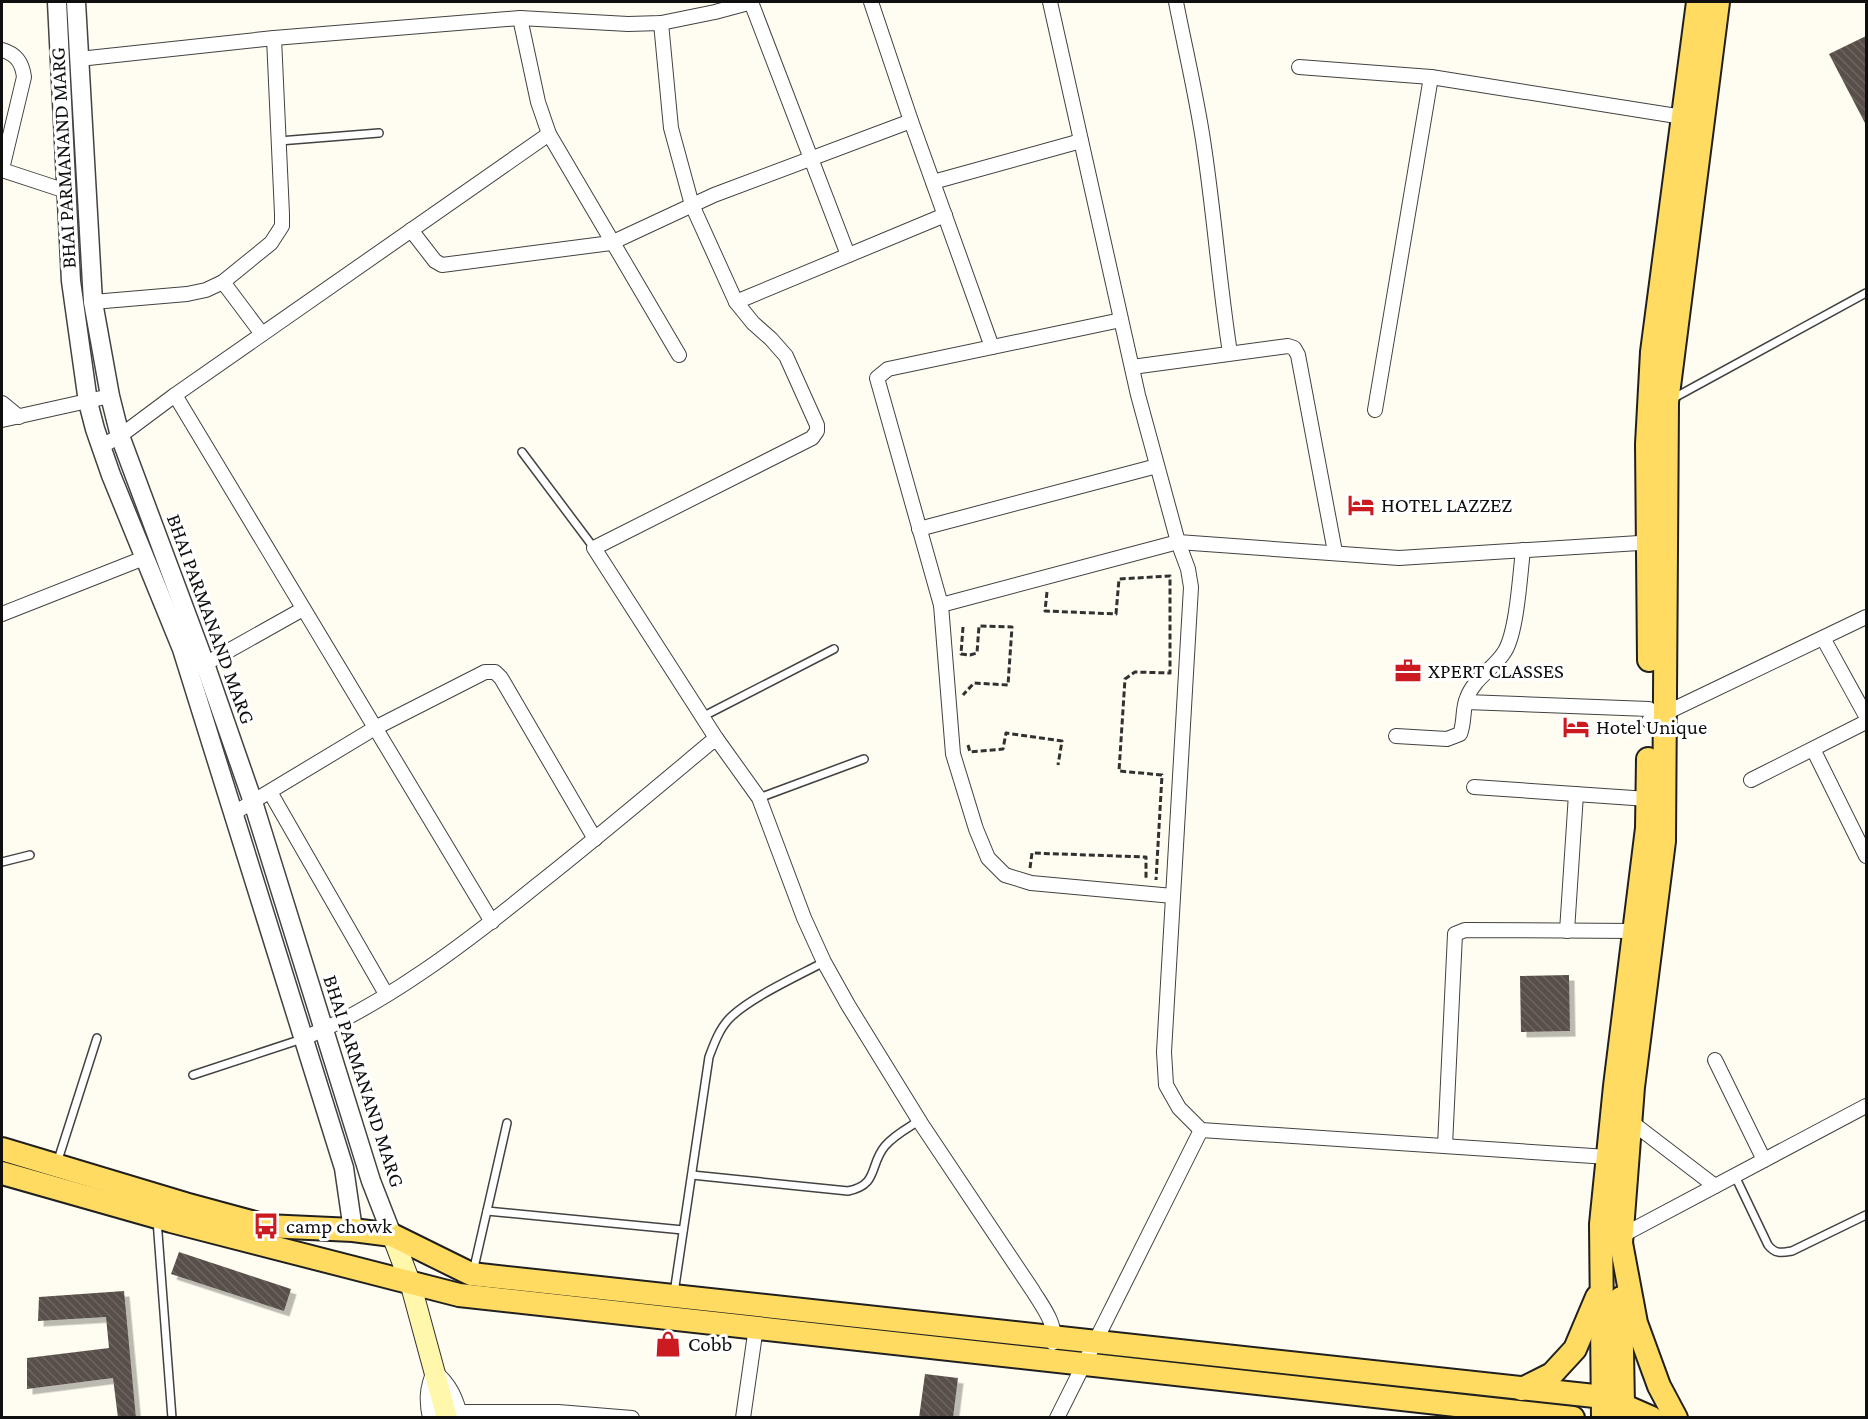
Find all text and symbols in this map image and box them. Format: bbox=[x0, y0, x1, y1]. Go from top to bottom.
street label: BHAI PARMANAND MARG bbox=[45, 47, 81, 269]
hotel icon: HOTEL LAZZEZ bbox=[1346, 490, 1376, 520]
place label: HOTEL LAZZEZ bbox=[1381, 493, 1512, 517]
street label: BHAI PARMANAND MARG bbox=[162, 511, 260, 727]
office icon: XPERT CLASSES bbox=[1393, 656, 1423, 686]
place label: XPERT CLASSES bbox=[1428, 659, 1564, 683]
hotel icon: Hotel Unique bbox=[1561, 712, 1591, 742]
place label: Hotel Unique bbox=[1596, 715, 1707, 739]
street label: BHAI PARMANAND MARG bbox=[318, 972, 410, 1190]
bus stop icon: camp chowk bbox=[251, 1211, 281, 1241]
place label: camp chowk bbox=[286, 1214, 392, 1238]
shop icon: Cobb bbox=[653, 1329, 683, 1359]
place label: Cobb bbox=[688, 1332, 732, 1356]

